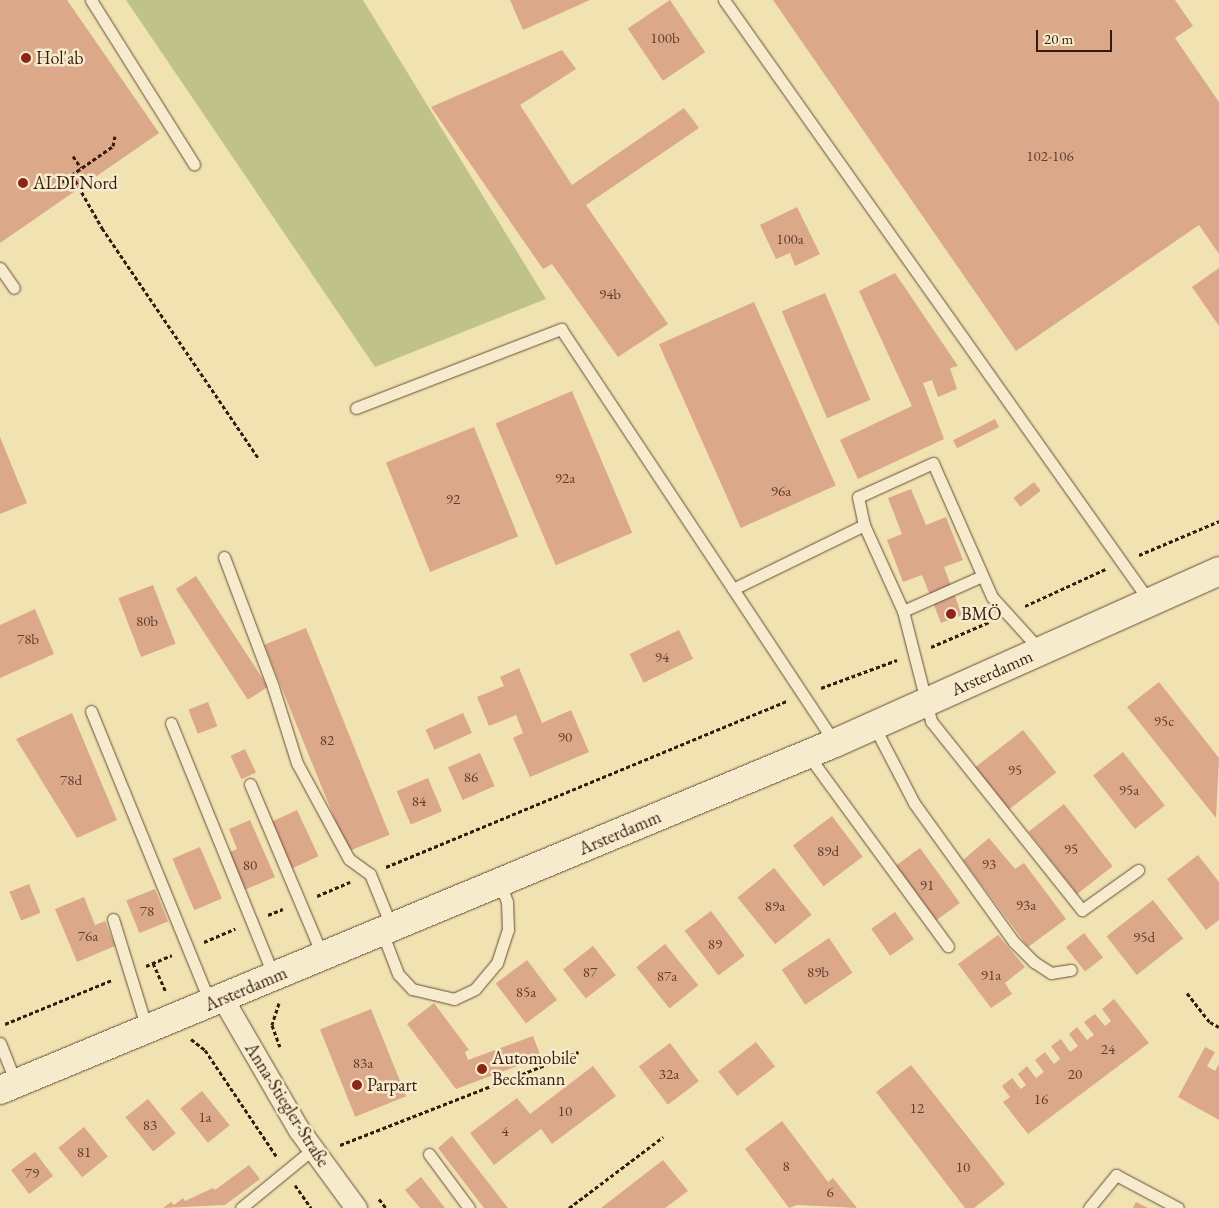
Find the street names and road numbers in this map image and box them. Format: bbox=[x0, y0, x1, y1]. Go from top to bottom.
street label: Arsterdamm bbox=[948, 645, 1036, 701]
street label: Arsterdamm bbox=[576, 806, 664, 860]
street label: Arsterdamm bbox=[202, 962, 290, 1016]
street label: Anna-Stiegler-Straße bbox=[240, 1039, 334, 1171]

